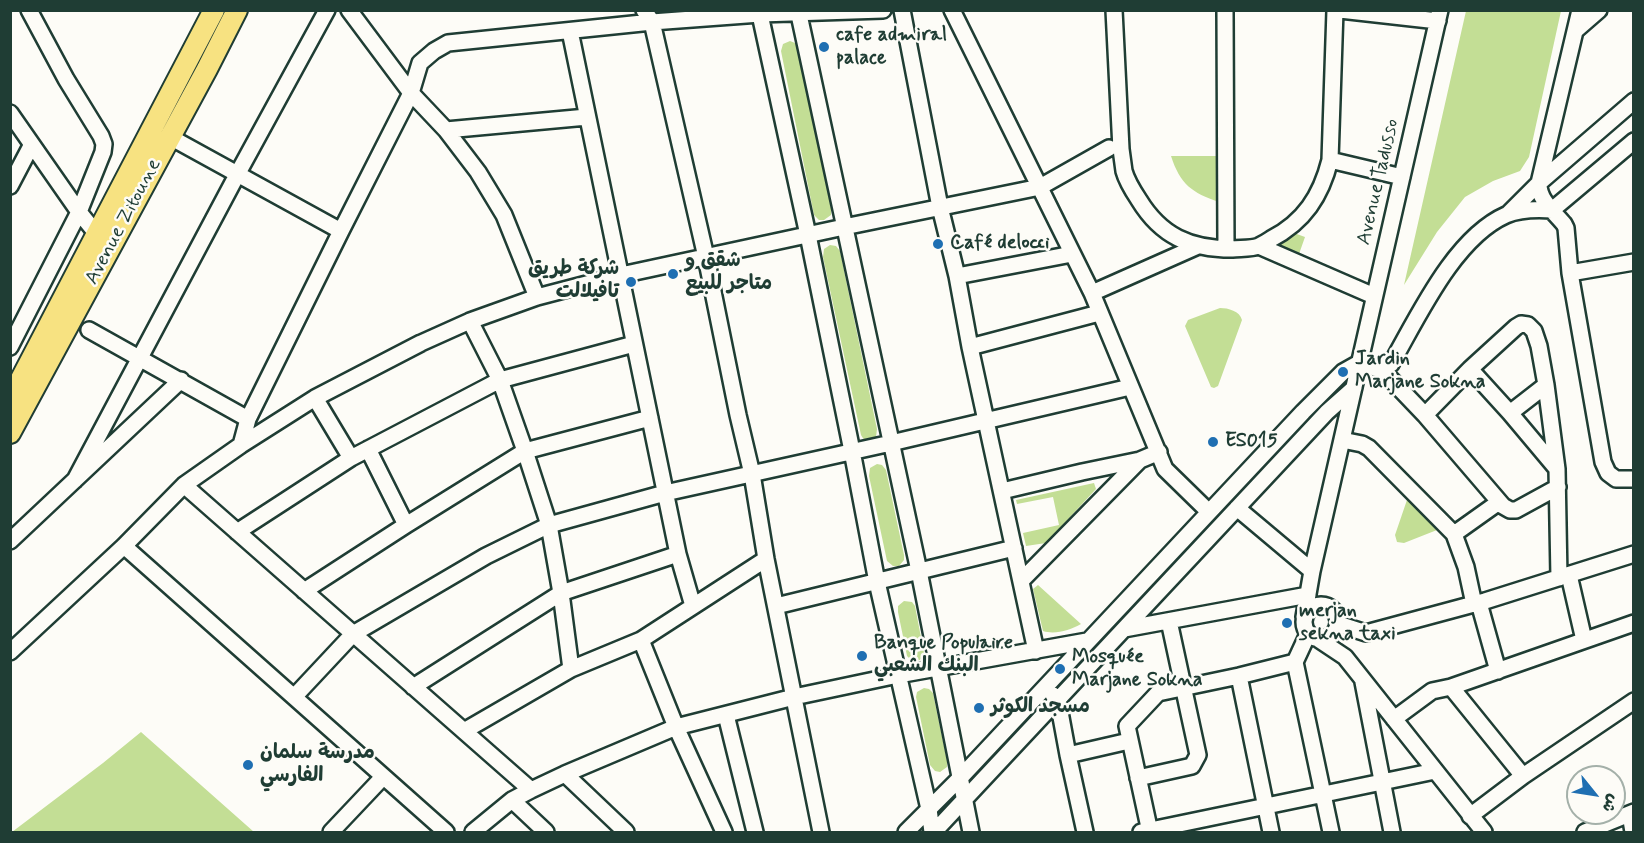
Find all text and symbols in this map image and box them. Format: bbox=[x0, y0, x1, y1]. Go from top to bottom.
place label: cafe admiral palace bbox=[836, 24, 947, 71]
marker: cafe admiral palace bbox=[817, 40, 831, 54]
street label: Avenue Tadusso bbox=[1353, 117, 1405, 247]
street label: Avenue Zitoune bbox=[81, 155, 167, 289]
place label: Café delocci bbox=[950, 232, 1049, 256]
marker: Café delocci bbox=[931, 237, 945, 251]
place label: شقق و متاجر للبيع bbox=[685, 250, 772, 297]
place label: شركة طريق تافيلالت bbox=[528, 258, 619, 305]
marker: شقق و متاجر للبيع bbox=[666, 267, 680, 281]
marker: شركة طريق تافيلالت bbox=[624, 275, 638, 289]
place label: Jardin Marjane Sokna bbox=[1355, 348, 1485, 395]
marker: Jardin Marjane Sokna bbox=[1336, 365, 1350, 379]
place label: ES015 bbox=[1225, 430, 1278, 454]
marker: ES015 bbox=[1206, 435, 1220, 449]
place label: merjan sekna taxi bbox=[1299, 600, 1396, 647]
marker: merjan sekna taxi bbox=[1280, 616, 1294, 630]
place label: Banque Populaire البنك الشعبي bbox=[874, 632, 1013, 679]
place label: Mosquée Marjane Sokna bbox=[1072, 646, 1202, 693]
marker: Banque Populaire البنك الشعبي bbox=[855, 649, 869, 663]
marker: Mosquée Marjane Sokna bbox=[1053, 662, 1067, 676]
place label: مسجد الكوثر bbox=[991, 696, 1090, 720]
marker: مسجد الكوثر bbox=[972, 701, 986, 715]
place label: مدرسة سلمان الفارسي bbox=[260, 742, 375, 789]
marker: مدرسة سلمان الفارسي bbox=[241, 758, 255, 772]
north arrow bbox=[1566, 765, 1626, 825]
text: ش bbox=[1597, 790, 1624, 816]

